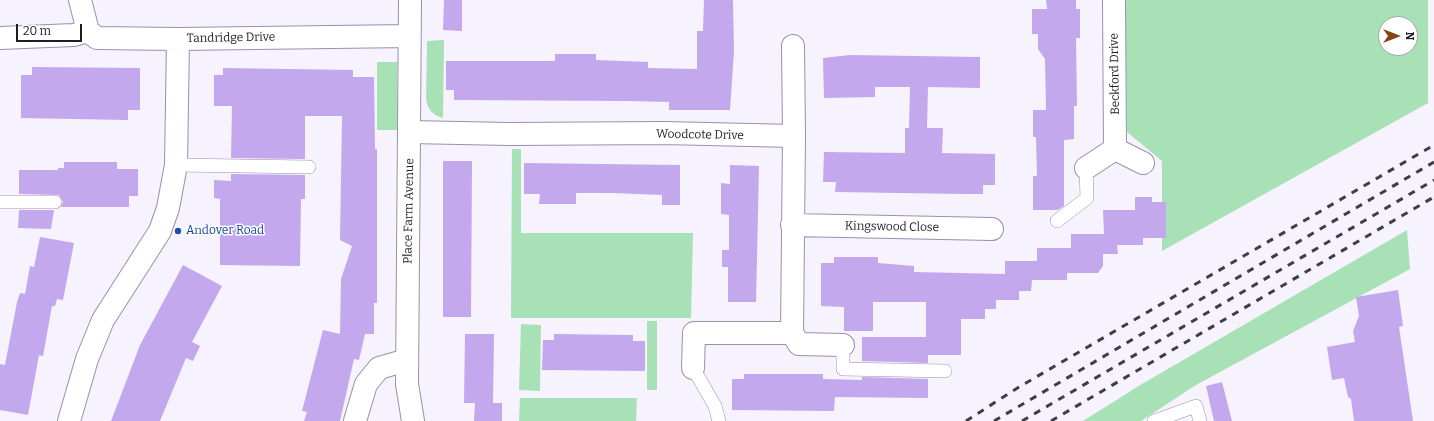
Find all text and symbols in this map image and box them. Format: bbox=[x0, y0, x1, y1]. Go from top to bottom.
scale bar bbox=[18, 16, 84, 42]
north arrow bbox=[1378, 16, 1418, 56]
text: 20 m bbox=[23, 24, 51, 38]
street label: Tandridge Drive bbox=[187, 30, 275, 46]
text: N bbox=[1403, 32, 1416, 40]
street label: Beckford Drive bbox=[1107, 33, 1123, 115]
street label: Woodcote Drive bbox=[656, 127, 744, 143]
street label: Place Farm Avenue bbox=[401, 158, 417, 264]
street label: Kingswood Close bbox=[845, 219, 939, 235]
place label: Andover Road bbox=[186, 224, 264, 238]
marker: Andover Road bbox=[173, 226, 183, 236]

